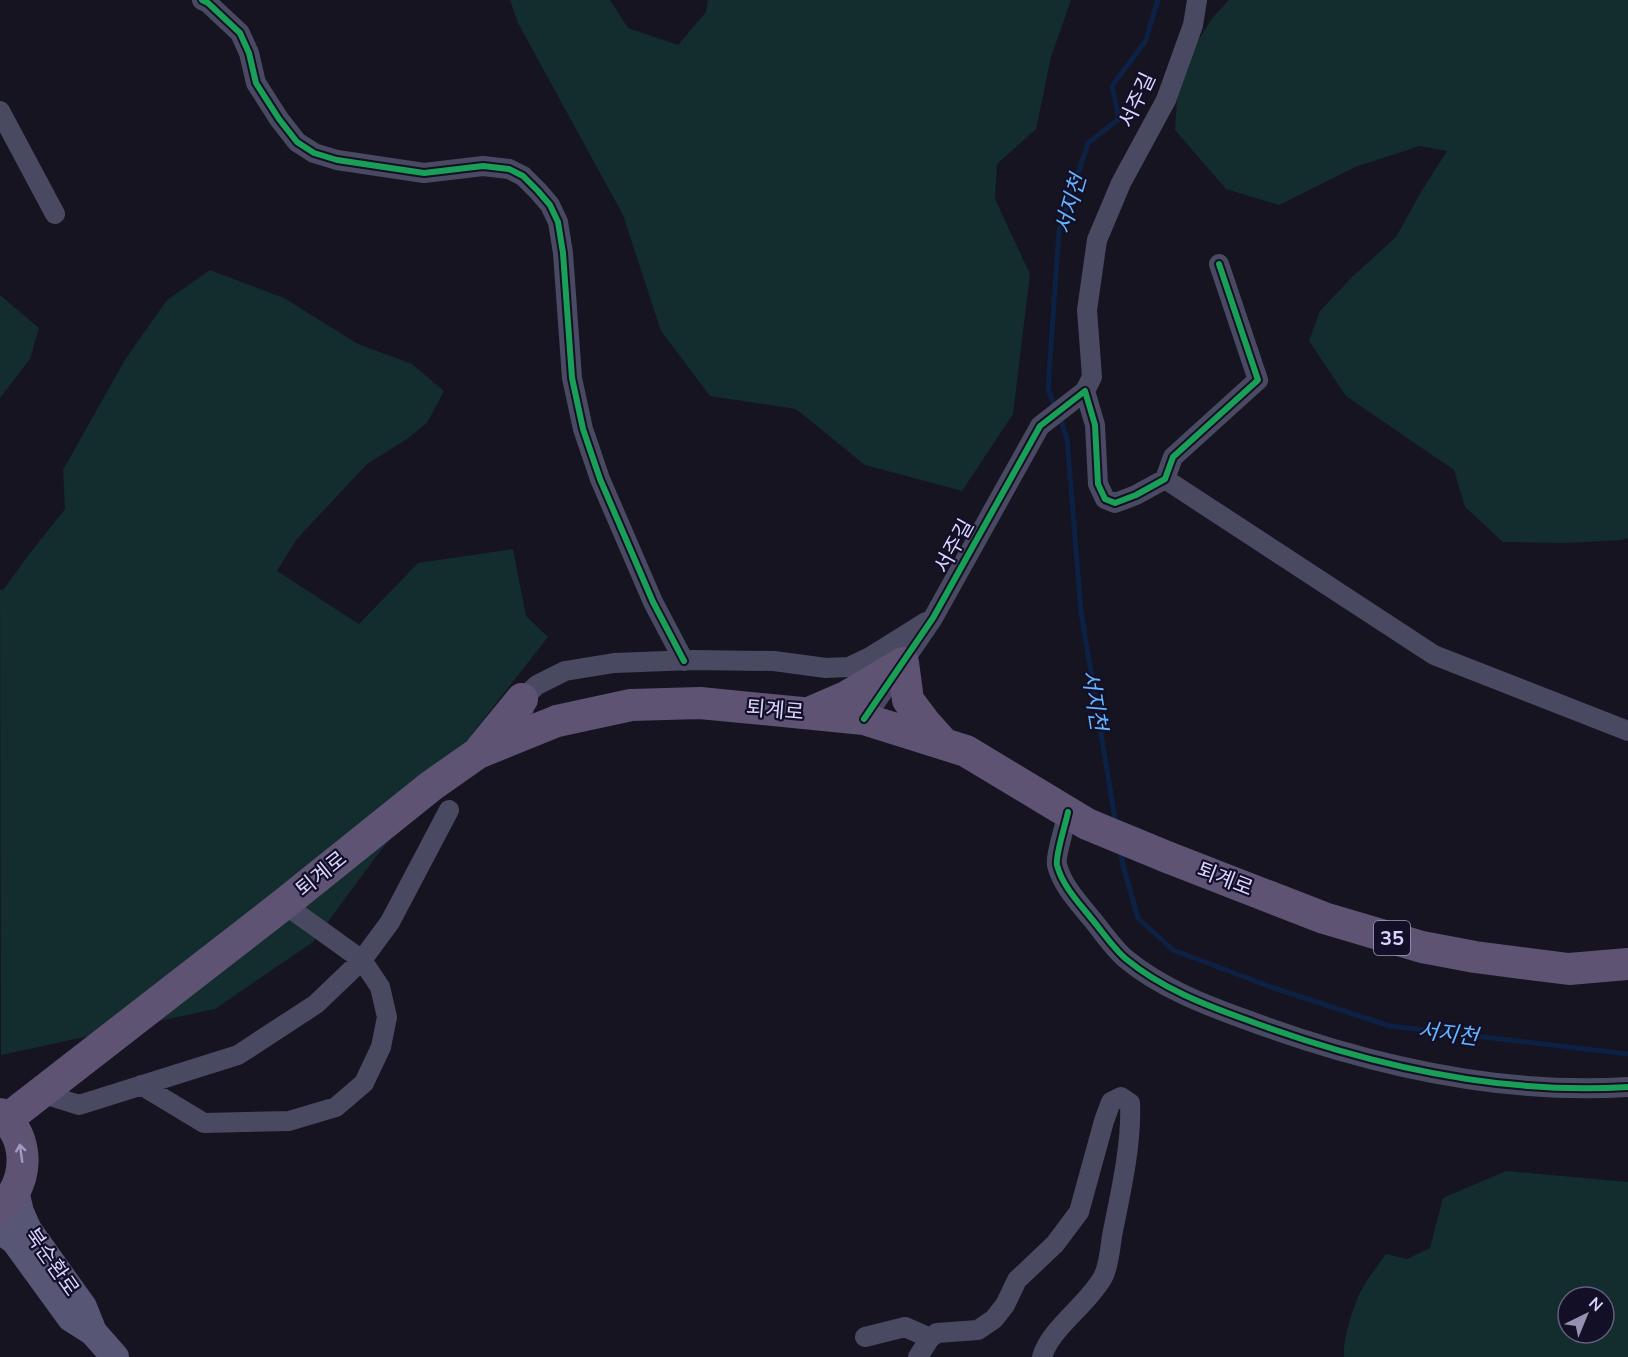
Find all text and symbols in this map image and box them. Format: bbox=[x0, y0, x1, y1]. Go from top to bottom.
street label: 서주길 bbox=[1112, 68, 1162, 132]
water label: 서지천 bbox=[1048, 168, 1095, 238]
street label: 서주길 bbox=[928, 514, 980, 578]
water label: 서지천 bbox=[1074, 668, 1114, 735]
street label: 퇴계로 bbox=[745, 694, 805, 726]
street label: 퇴계로 bbox=[290, 845, 352, 903]
street label: 퇴계로 bbox=[1193, 856, 1257, 902]
road number: 35 bbox=[1374, 921, 1410, 955]
water label: 서지천 bbox=[1416, 1015, 1483, 1053]
one-way arrow bbox=[16, 1143, 27, 1163]
street label: 북순환로 bbox=[18, 1222, 86, 1302]
north arrow bbox=[1556, 1285, 1616, 1345]
text: N bbox=[1584, 1293, 1607, 1317]

